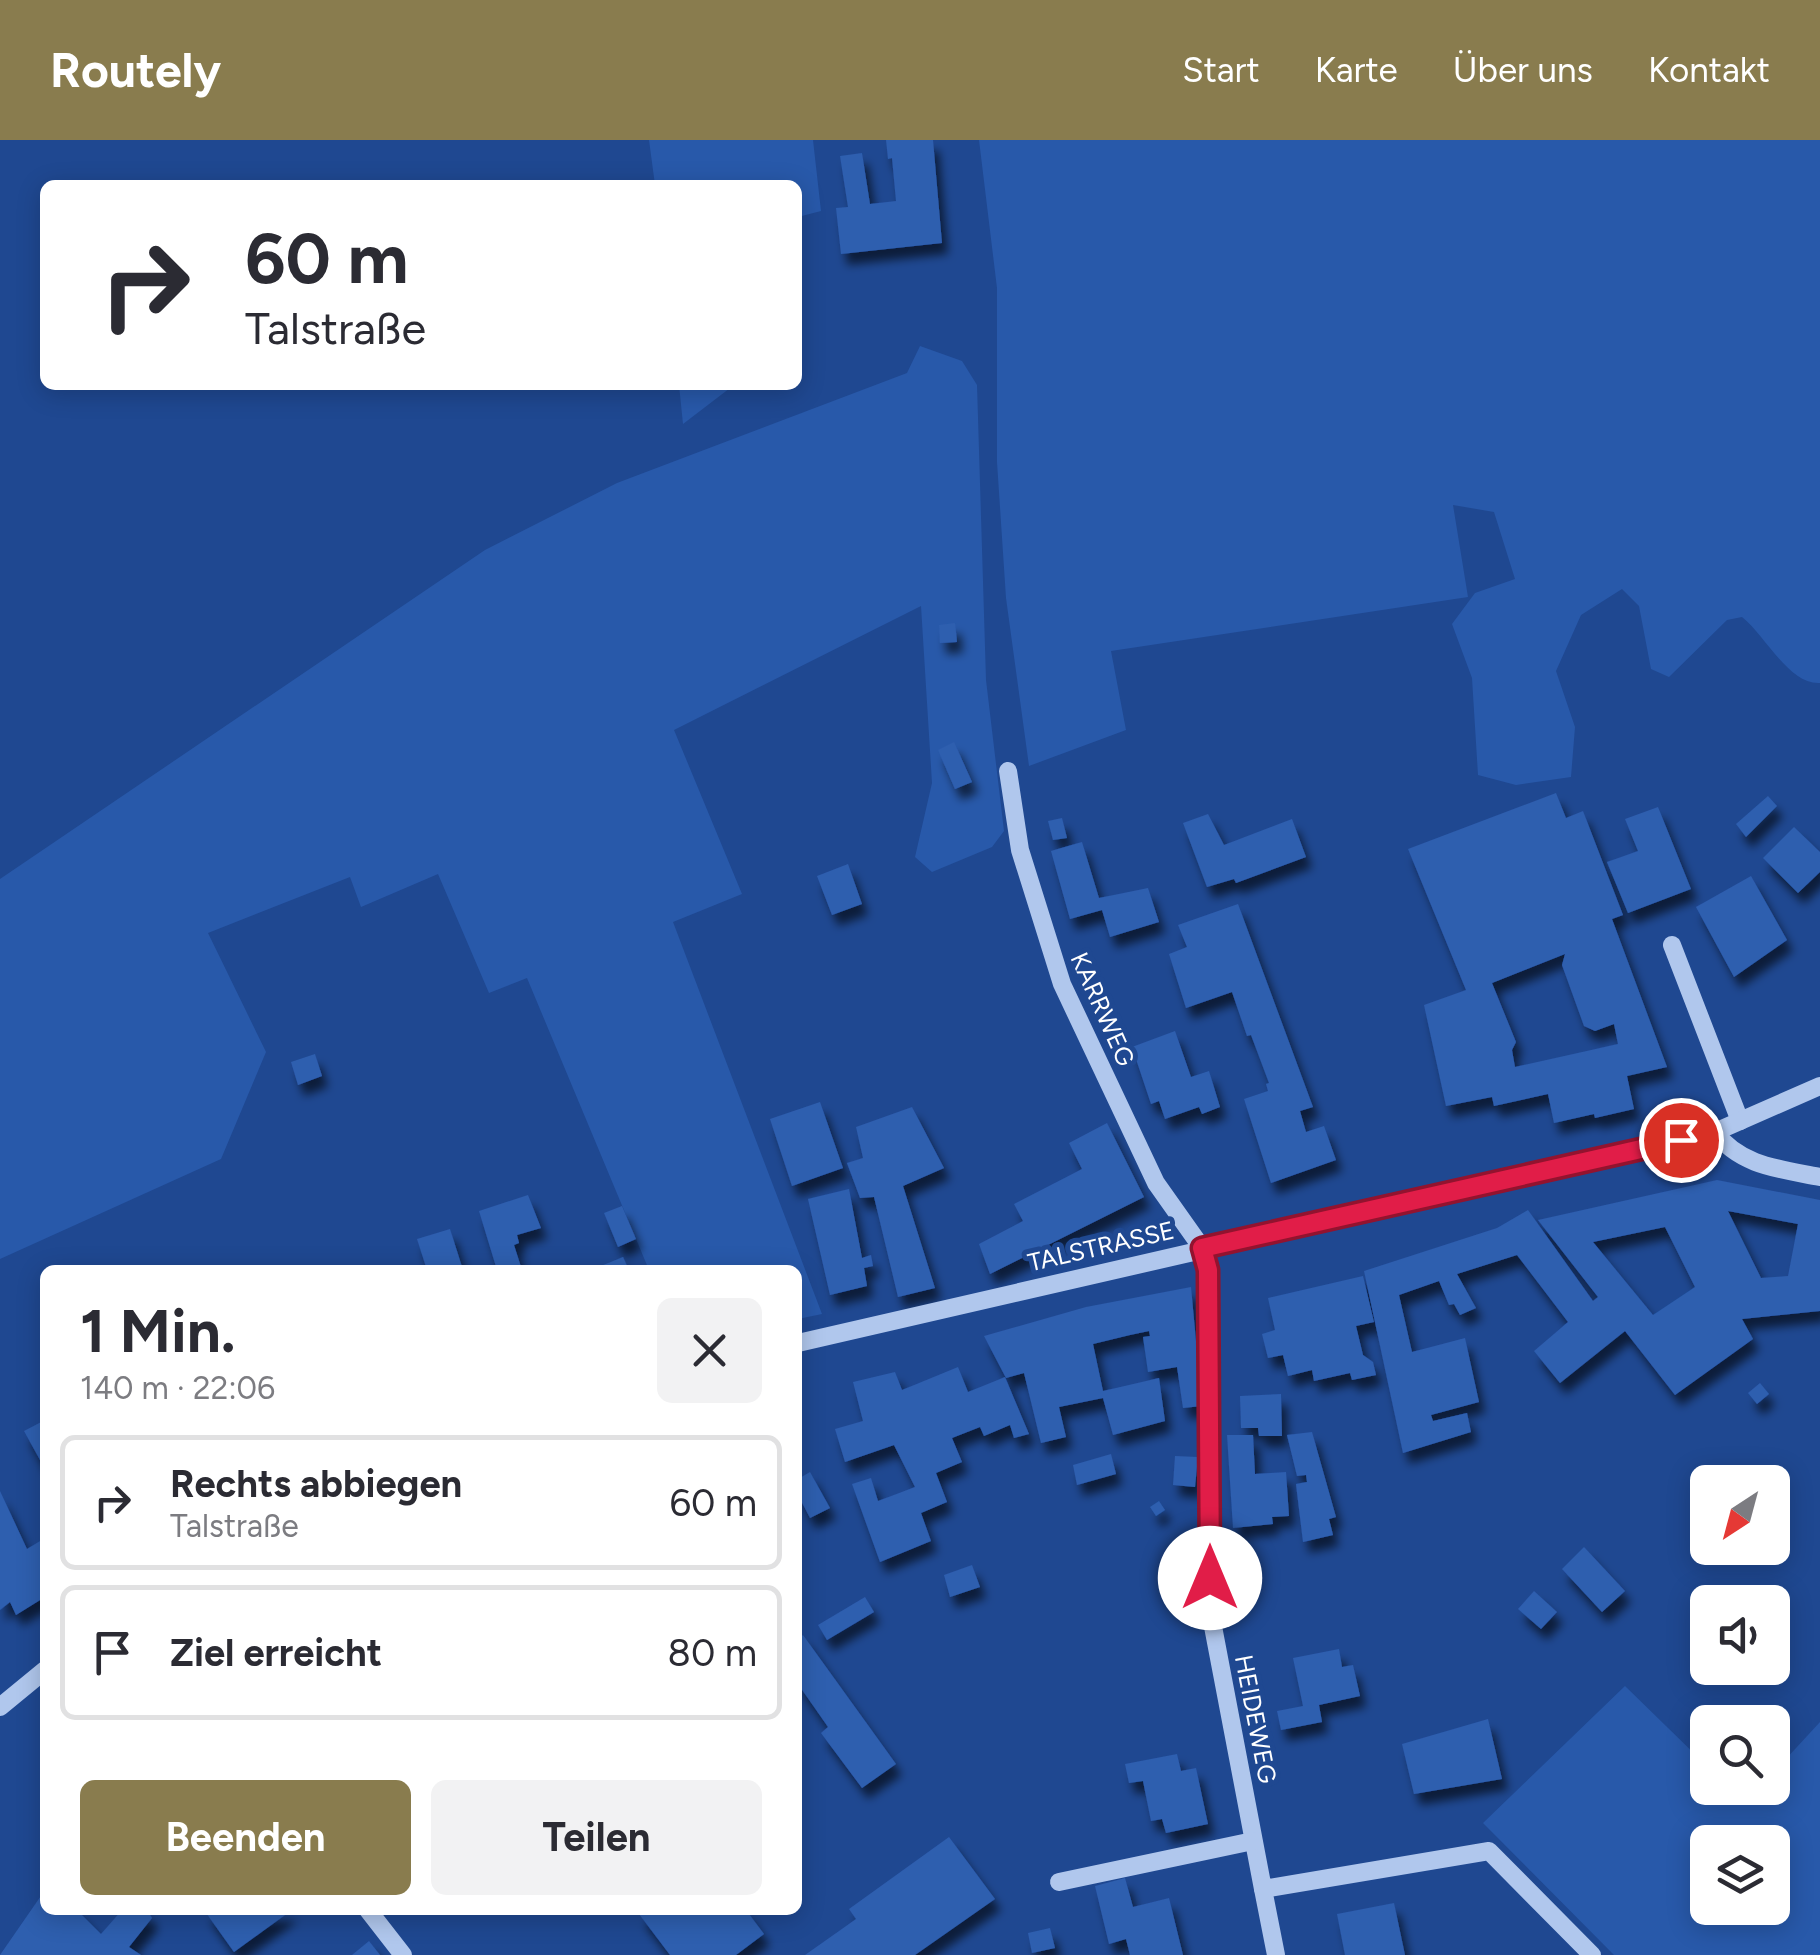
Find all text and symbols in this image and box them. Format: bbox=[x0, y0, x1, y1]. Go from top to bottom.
text: Routely bbox=[50, 41, 221, 99]
text: Start bbox=[1182, 49, 1260, 91]
text: Karte bbox=[1315, 49, 1398, 91]
text: Über uns bbox=[1453, 49, 1593, 91]
text: Kontakt bbox=[1648, 49, 1770, 91]
text: 60 m bbox=[245, 216, 409, 301]
icon: right bbox=[80, 220, 210, 350]
text: Talstraße bbox=[245, 301, 426, 355]
street label: KARRWEG bbox=[1065, 948, 1141, 1070]
pin bbox=[1639, 1098, 1724, 1183]
icon: arrive bbox=[1654, 1113, 1709, 1168]
street label: TALSTRASSE bbox=[1025, 1215, 1177, 1277]
text: 1 Min. bbox=[80, 1295, 236, 1367]
button: close bbox=[657, 1298, 762, 1403]
text: 140 m · 22:06 bbox=[80, 1369, 275, 1407]
text: Rechts abbiegen bbox=[170, 1461, 462, 1507]
north arrow bbox=[1690, 1465, 1790, 1565]
map controls bbox=[1690, 1465, 1790, 1925]
icon: right bbox=[85, 1475, 140, 1530]
text: 60 m bbox=[669, 1480, 757, 1526]
text: Talstraße bbox=[170, 1507, 299, 1545]
position arrow bbox=[1158, 1526, 1262, 1630]
button: sound bbox=[1690, 1585, 1790, 1685]
icon: arrive bbox=[85, 1625, 140, 1680]
text: Ziel erreicht bbox=[170, 1630, 382, 1676]
text: 80 m bbox=[668, 1630, 757, 1676]
street label: HEIDEWEG bbox=[1229, 1652, 1283, 1786]
button: search bbox=[1690, 1705, 1790, 1805]
button: Beenden bbox=[80, 1780, 411, 1895]
button: Teilen bbox=[431, 1780, 762, 1895]
button: layers bbox=[1690, 1825, 1790, 1925]

